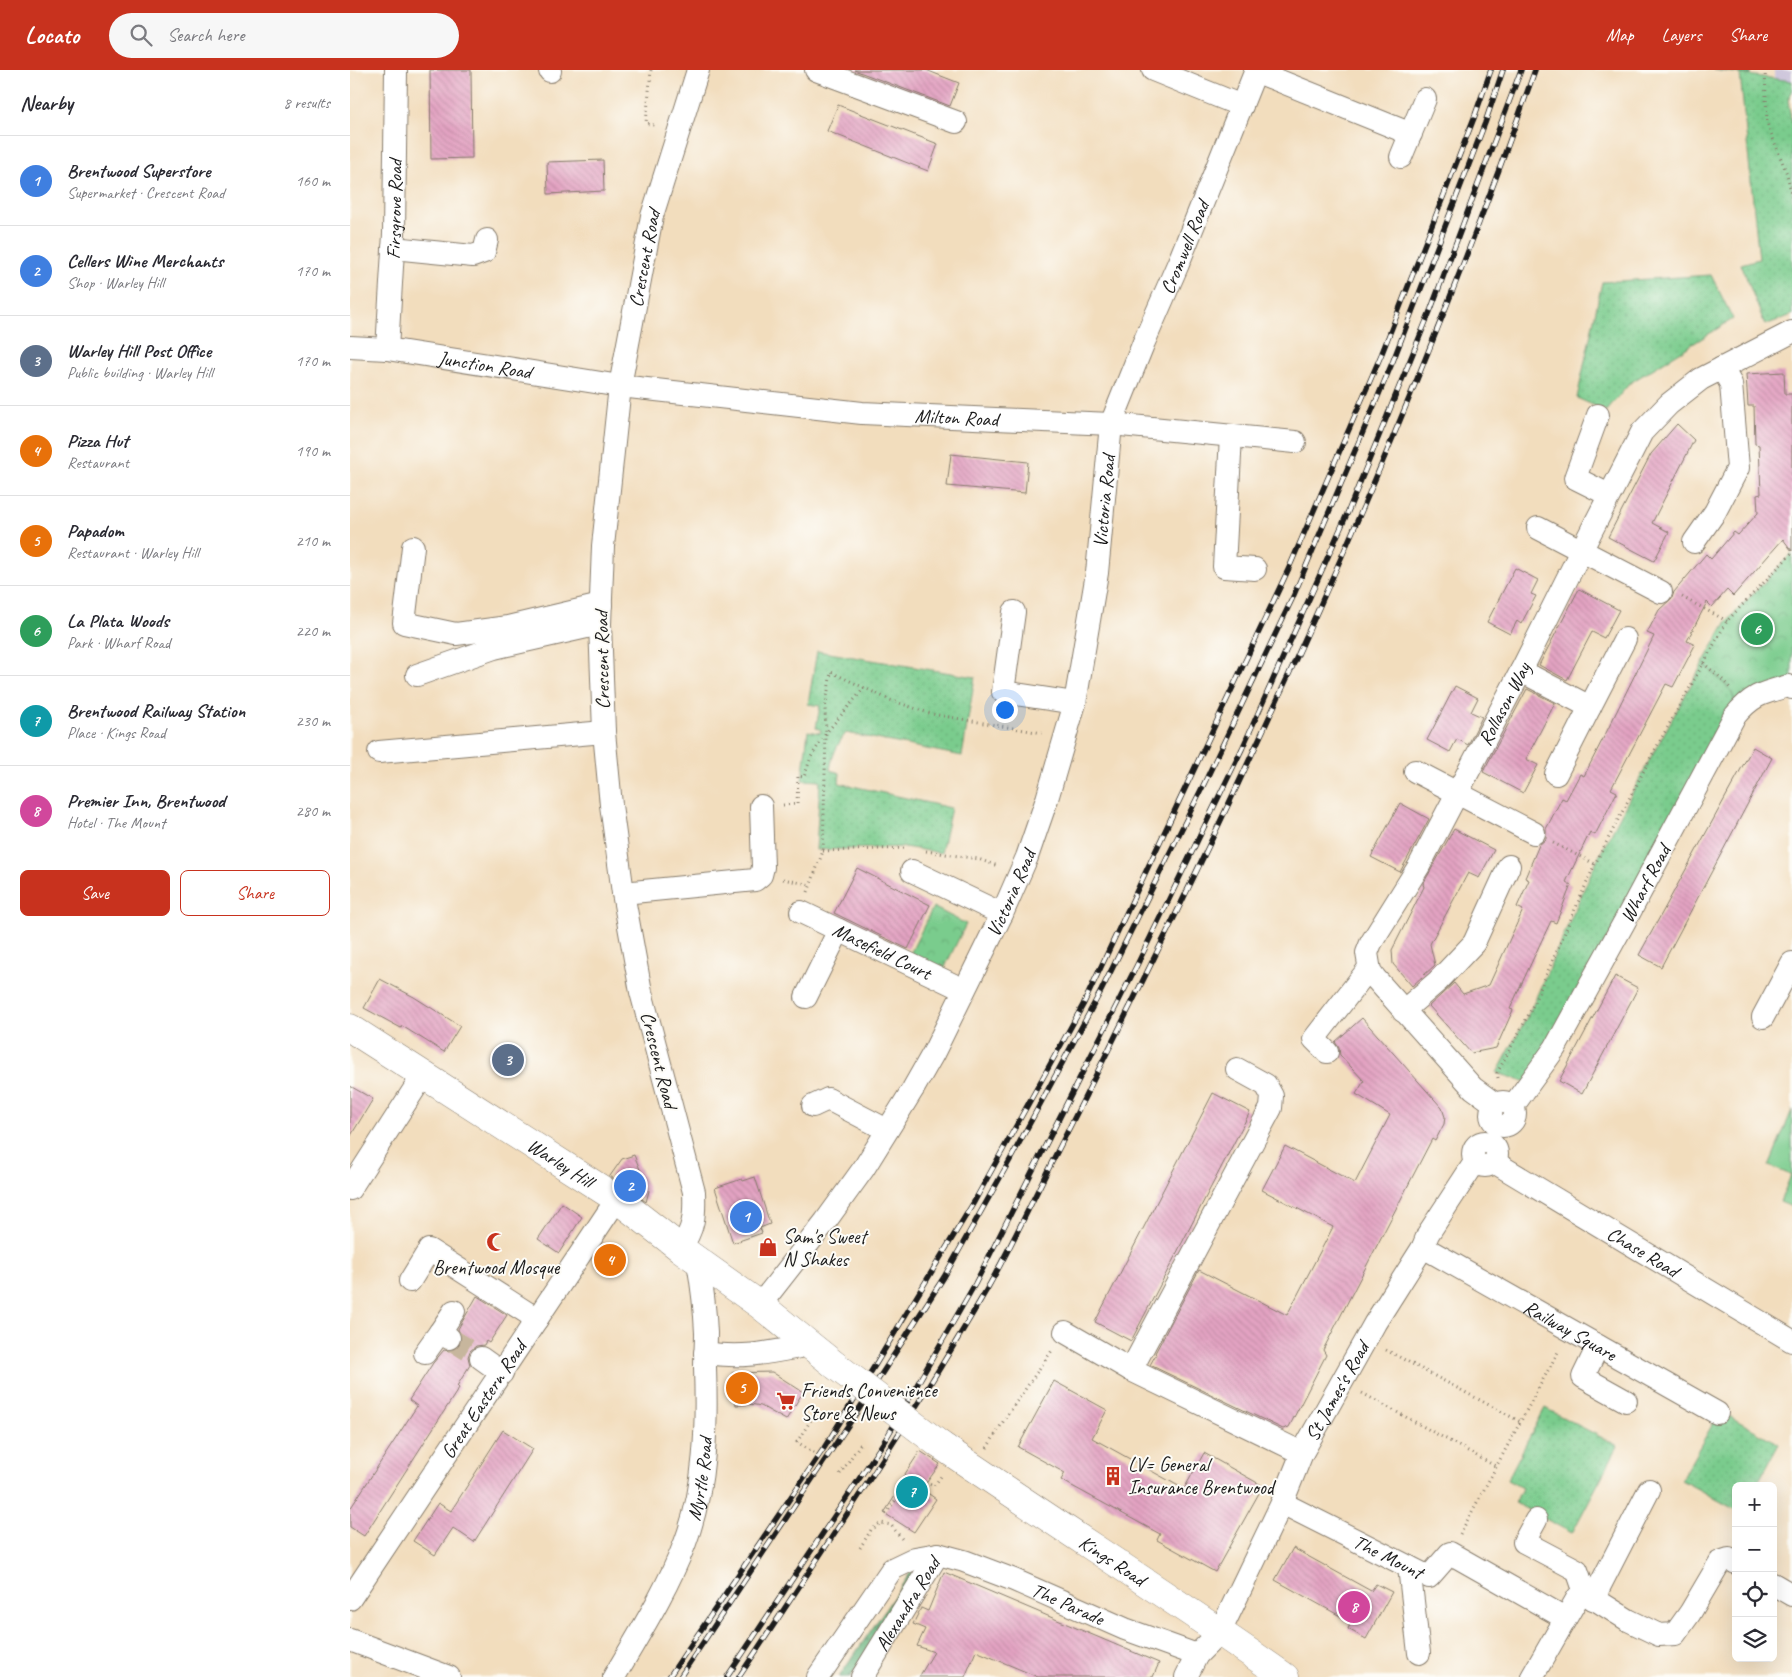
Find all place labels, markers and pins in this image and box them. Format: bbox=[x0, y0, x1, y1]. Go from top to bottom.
pin: 6 bbox=[1741, 610, 1773, 648]
pin: 3 bbox=[492, 1041, 524, 1079]
pin: 2 bbox=[614, 1167, 646, 1205]
pin: 1 bbox=[730, 1198, 762, 1236]
place label: Sam's Sweet N Shakes bbox=[783, 1224, 870, 1272]
mosque icon: Brentwood Mosque bbox=[485, 1231, 507, 1253]
shop icon: Sam's Sweet N Shakes bbox=[757, 1236, 779, 1258]
pin: 4 bbox=[594, 1241, 626, 1279]
place label: Brentwood Mosque bbox=[433, 1255, 561, 1280]
pin: 5 bbox=[726, 1369, 758, 1407]
place label: Friends Convenience Store & News bbox=[801, 1378, 938, 1426]
supermarket icon: Friends Convenience Store & News bbox=[775, 1390, 797, 1412]
place label: LV= General Insurance Brentwood bbox=[1128, 1452, 1277, 1500]
building icon: LV= General Insurance Brentwood bbox=[1102, 1465, 1124, 1487]
pin: 7 bbox=[896, 1473, 928, 1511]
pin: 8 bbox=[1338, 1588, 1370, 1626]

